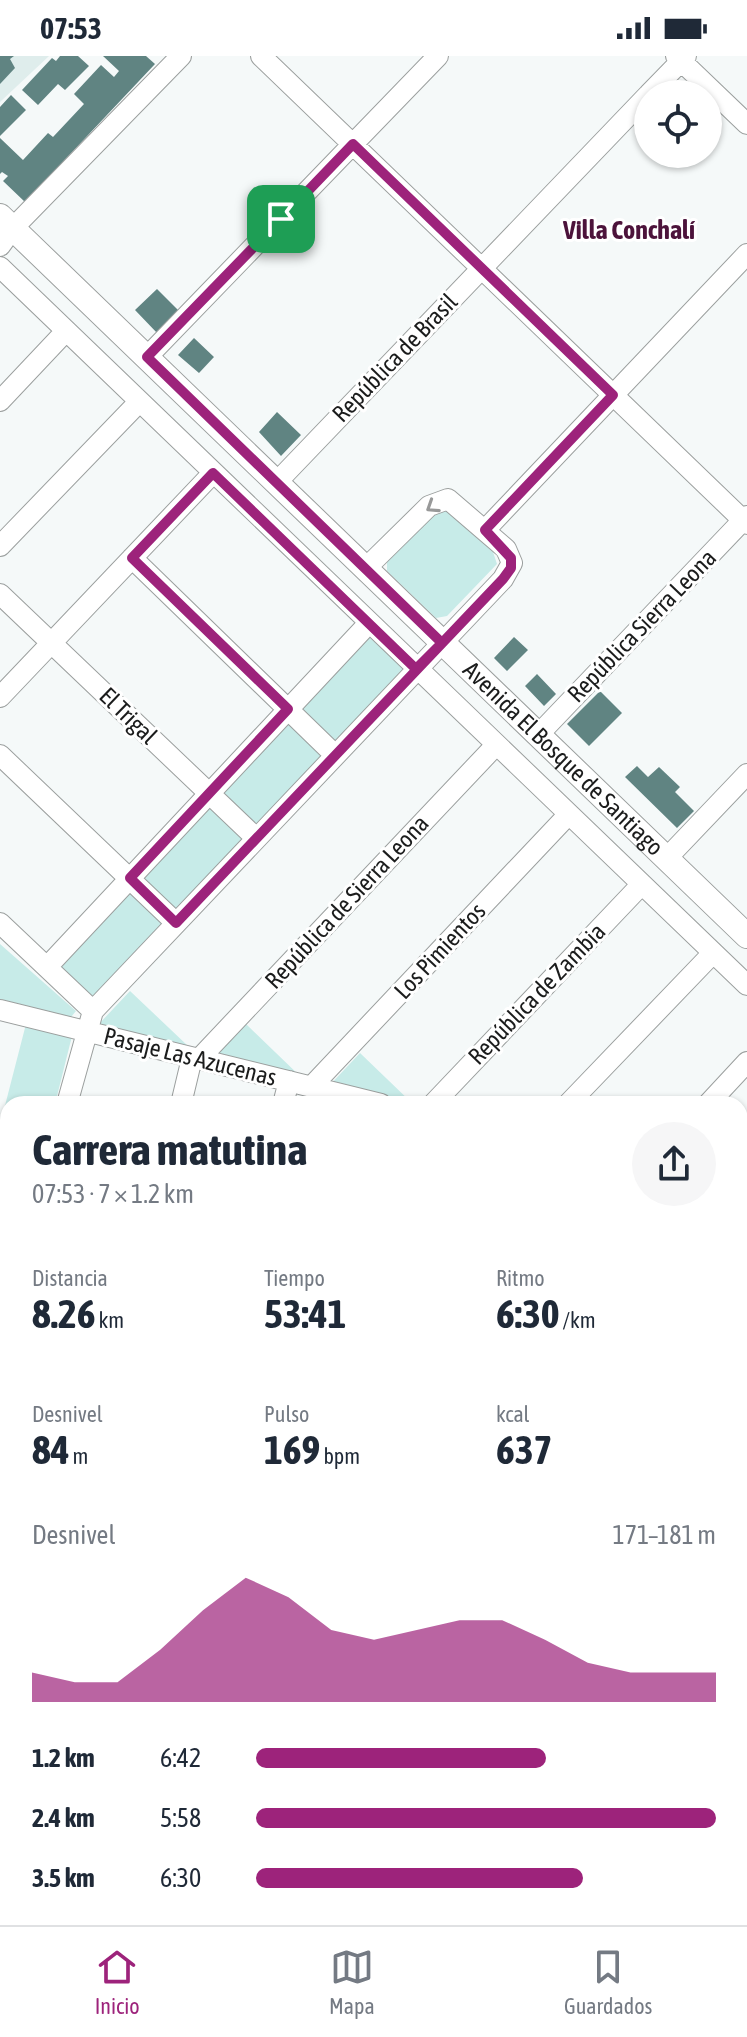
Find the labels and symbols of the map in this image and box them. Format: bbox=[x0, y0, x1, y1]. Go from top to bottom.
pin bbox=[247, 185, 315, 253]
district label: Villa Conchalí bbox=[562, 215, 695, 245]
street label: República de Brasil bbox=[327, 288, 463, 427]
one-way arrow bbox=[427, 497, 441, 512]
street label: República Sierra Leona bbox=[562, 544, 721, 707]
street label: Avenida El Bosque de Santiago bbox=[458, 656, 669, 861]
street label: El Trigal bbox=[94, 682, 163, 750]
street label: República de Sierra Leona bbox=[259, 810, 434, 994]
street label: Los Pimientos bbox=[389, 897, 491, 1004]
street label: República de Zambia bbox=[463, 918, 611, 1070]
street label: Pasaje Las Azucenas bbox=[101, 1022, 279, 1091]

